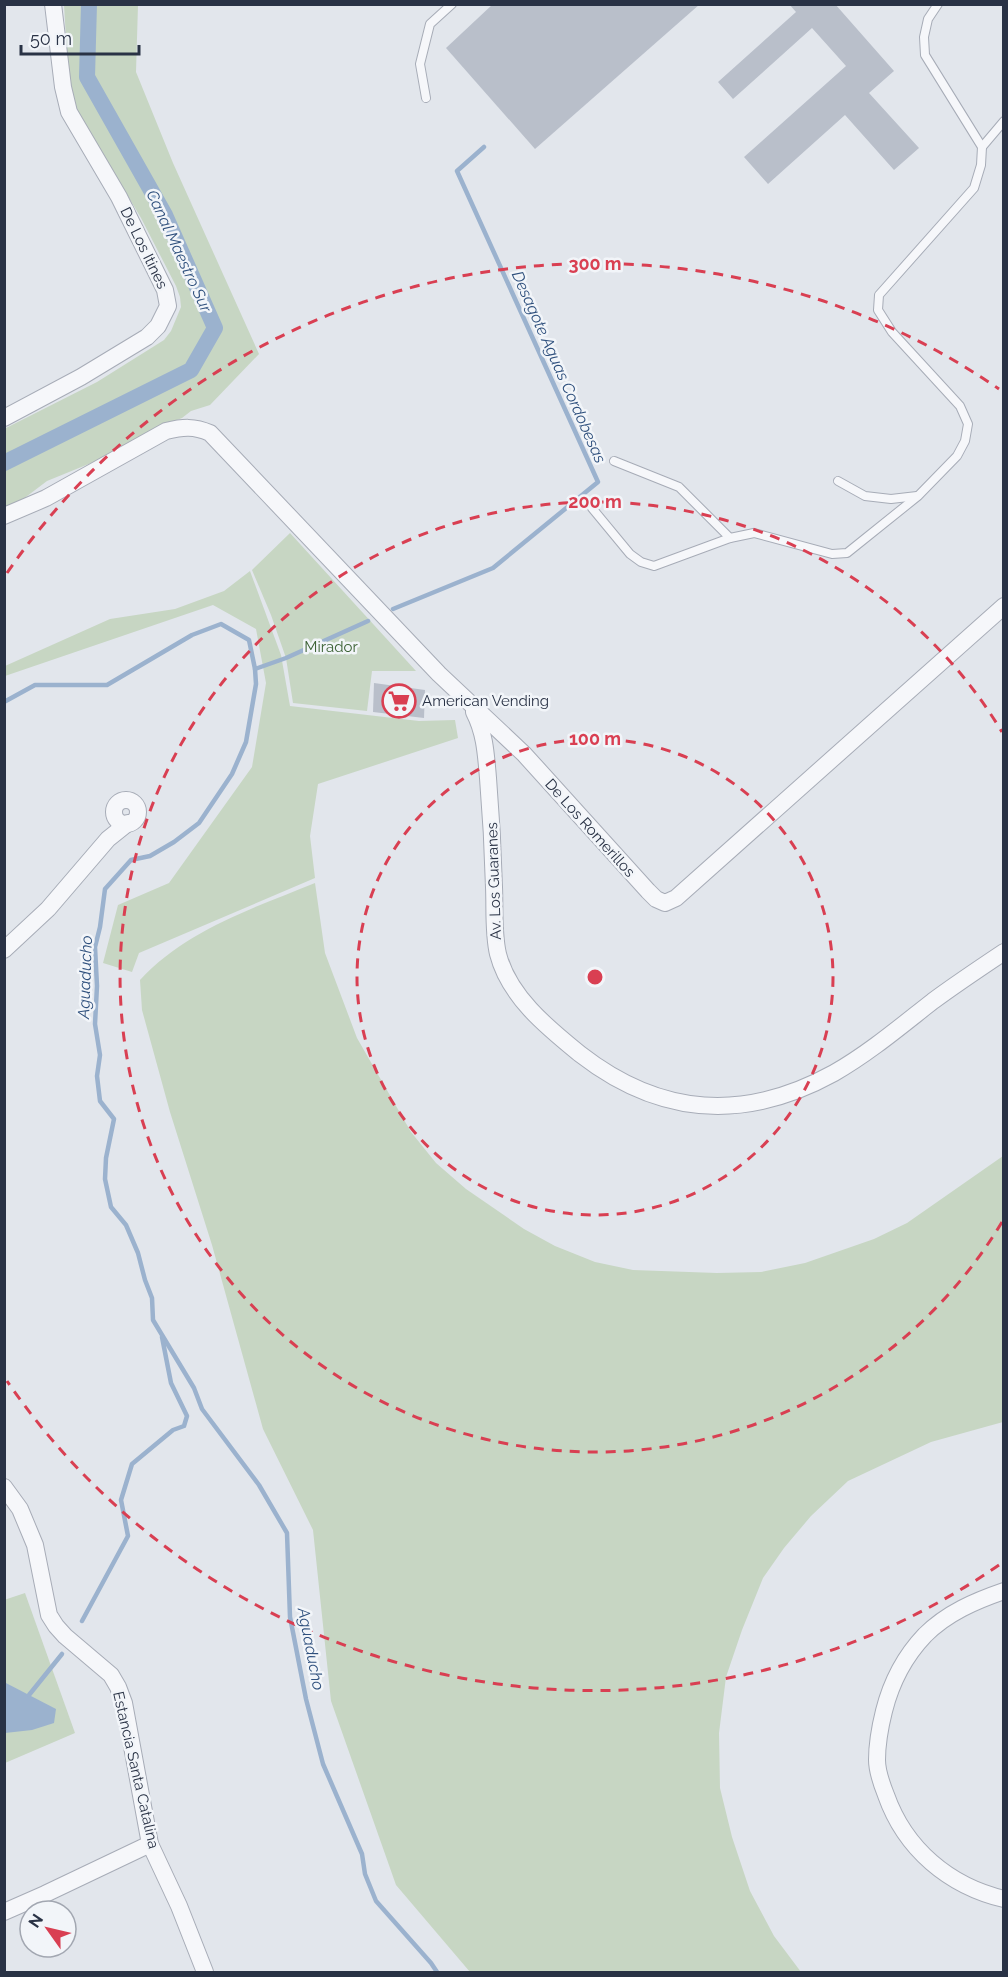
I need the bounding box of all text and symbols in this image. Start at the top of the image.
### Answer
scale bar [21,18,140,56]
text: 50 m [30,28,72,49]
water label: Canal Maestro Sur [142,187,216,316]
street label: De Los Itines [116,204,172,292]
text: 300 m [568,253,622,274]
water label: Desagote Aguas Cordobesas [508,268,610,466]
text: 200 m [568,491,622,512]
park label: Mirador [304,638,358,656]
supermarket icon: American Vending [381,683,417,719]
place label: American Vending [422,692,549,710]
text: 100 m [569,728,621,749]
street label: De Los Romerillos [541,775,639,881]
street label: Av. Los Guaranes [483,822,505,940]
water label: Aguaducho [74,935,96,1020]
centre of rings [585,967,605,987]
water label: Aguaducho [294,1605,328,1692]
street label: Estancia Santa Catalina [109,1690,163,1850]
north arrow [18,1899,78,1959]
text: N [25,1911,47,1931]

